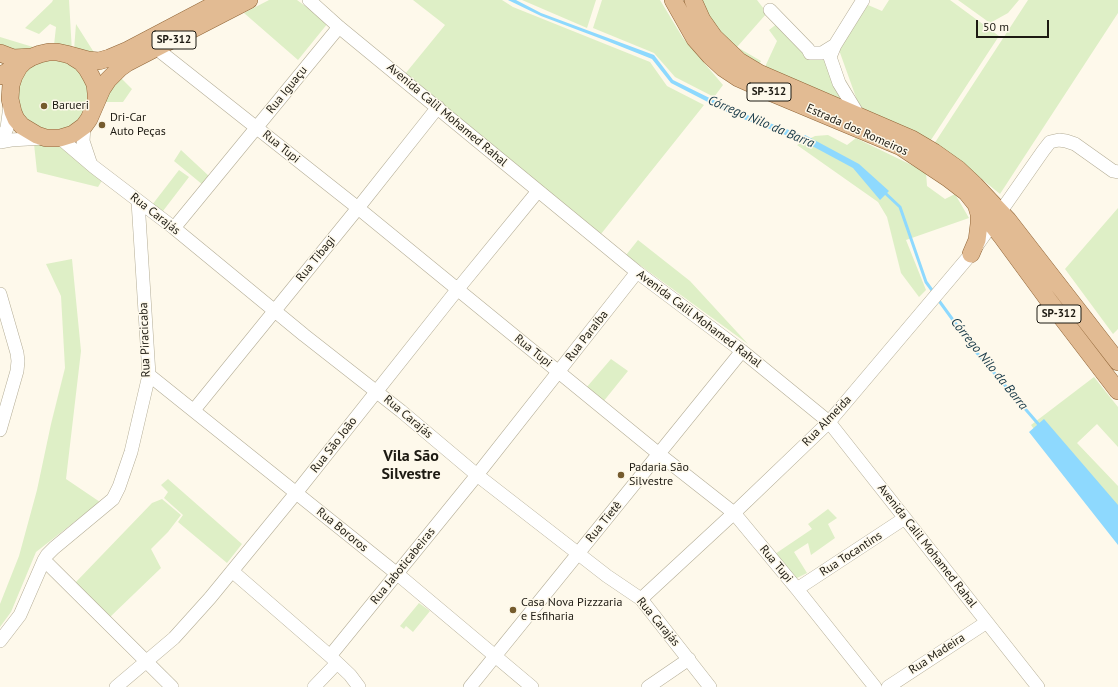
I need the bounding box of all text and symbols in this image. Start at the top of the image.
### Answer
scale bar [978,12,1051,38]
text: 50 m [983,19,1009,34]
road number: SP-312 [152,31,196,49]
street label: Avenida Calil Mohamed Rahal [384,60,510,170]
street label: Rua Iguaçu [264,63,310,117]
road number: SP-312 [747,83,791,101]
water label: Córrego Nilo da Barra [705,93,817,151]
place label: Barueri [52,99,89,113]
marker: Barueri [39,101,49,111]
street label: Estrada dos Romeiros [804,101,910,159]
place label: Dri-Car Auto Peças [110,111,166,139]
marker: Dri-Car Auto Peças [97,120,107,130]
street label: Rua Tupi [259,127,303,167]
street label: Rua Carajás [127,190,183,238]
street label: Rua Tibagi [293,233,339,285]
street label: Avenida Calil Mohamed Rahal [634,267,764,371]
street label: Rua Piracicaba [136,302,154,378]
road number: SP-312 [1037,305,1081,323]
street label: Rua Paraíba [563,308,611,364]
water label: Córrego Nilo da Barra [947,315,1031,413]
street label: Rua Tupi [511,331,555,371]
street label: Rua Carajás [381,392,435,442]
street label: Rua Almeida [799,393,855,449]
street label: Rua São João [308,414,360,476]
district label: Vila São Silvestre [381,446,441,484]
place label: Padaria São Silvestre [629,461,689,489]
marker: Padaria São Silvestre [616,470,626,480]
street label: Avenida Calil Mohamed Rahal [874,481,980,611]
street label: Rua Tietê [583,499,625,545]
street label: Rua Bororos [313,505,371,555]
street label: Rua Jaboticabeiras [368,525,438,607]
street label: Rua Tocantins [817,529,885,579]
street label: Rua Tupi [756,542,796,586]
street label: Rua Carajás [633,595,683,649]
place label: Casa Nova Pizzzaria e Esfiharia [521,596,622,624]
marker: Casa Nova Pizzzaria e Esfiharia [508,605,518,615]
street label: Rua Madeira [906,631,968,677]

